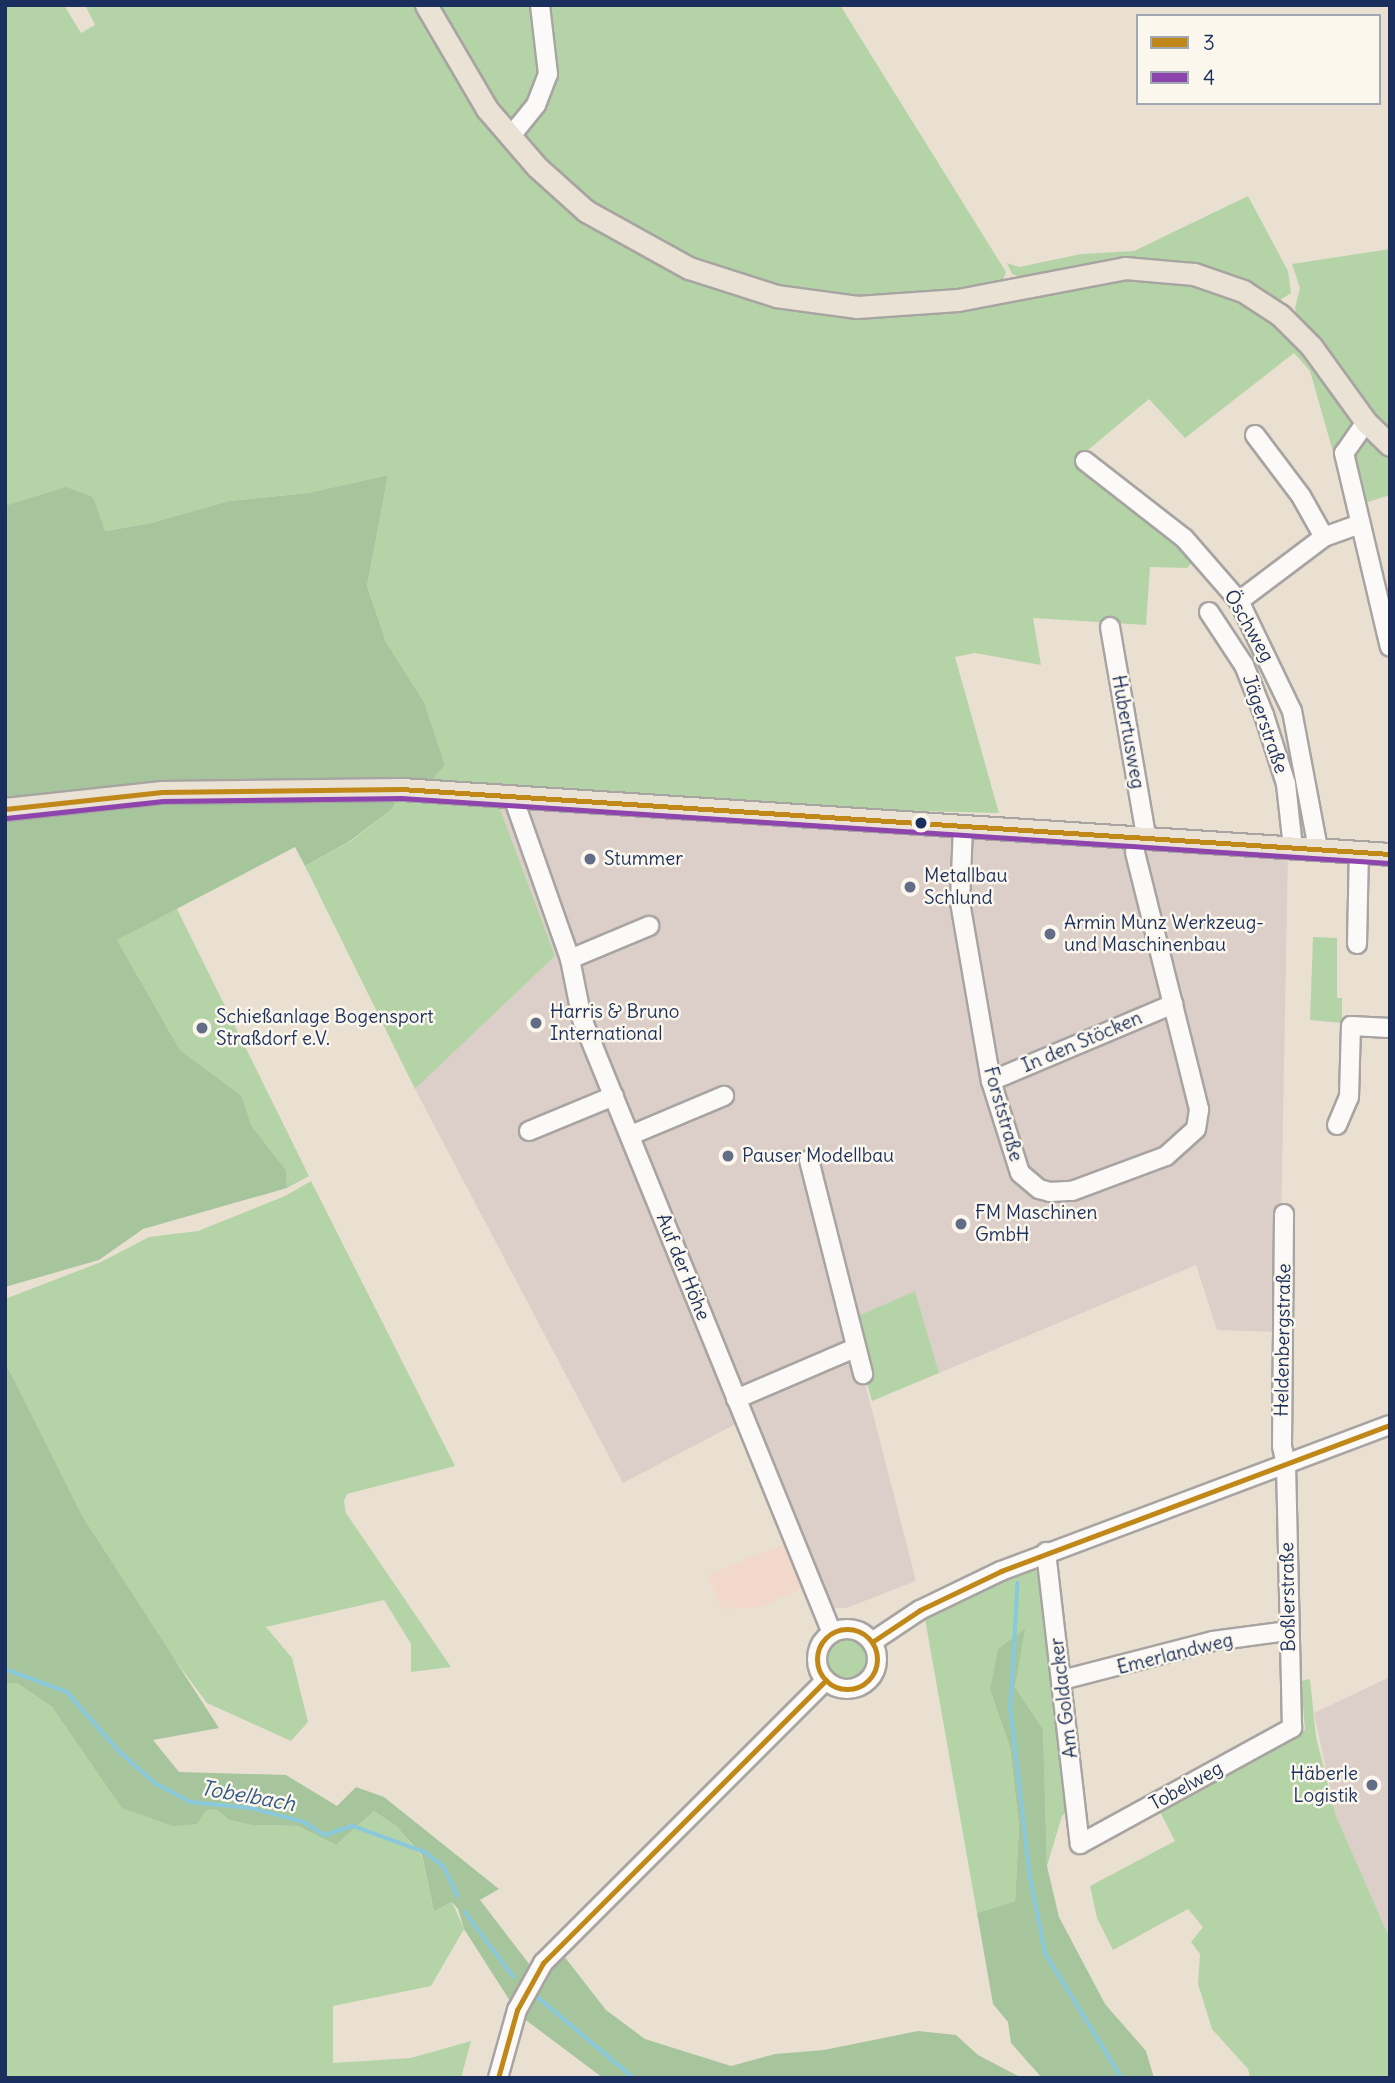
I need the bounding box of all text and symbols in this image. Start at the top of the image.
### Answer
legend [1136,14,1381,105]
text: 3 [1203,29,1215,56]
text: 4 [1203,64,1215,91]
street label: Öschweg [1219,586,1279,666]
street label: Jägerstraße [1237,672,1293,776]
street label: Hubertusweg [1107,673,1149,791]
unlabelled marker [914,816,928,830]
place label: Stummer [604,848,683,870]
marker: Stummer [582,851,598,867]
place label: Metallbau Schlund [924,865,1008,909]
marker: Metallbau Schlund [902,879,918,895]
place label: Armin Munz Werkzeug- und Maschinenbau [1064,912,1264,956]
marker: Armin Munz Werkzeug- und Maschinenbau [1042,926,1058,942]
place label: Harris & Bruno International [550,1001,679,1045]
place label: Schießanlage Bogensport Straßdorf e.V. [216,1006,434,1050]
street label: In den Stöcken [1019,1006,1145,1078]
marker: Harris & Bruno International [528,1015,544,1031]
marker: Schießanlage Bogensport Straßdorf e.V. [194,1020,210,1036]
street label: Forststraße [979,1064,1027,1164]
place label: Pauser Modellbau [742,1145,894,1167]
marker: Pauser Modellbau [720,1148,736,1164]
place label: FM Maschinen GmbH [975,1202,1098,1246]
street label: Auf der Höhe [651,1210,715,1324]
marker: FM Maschinen GmbH [953,1216,969,1232]
street label: Heldenbergstraße [1270,1263,1296,1417]
street label: Boßlerstraße [1276,1542,1300,1652]
street label: Emerlandweg [1115,1629,1235,1679]
street label: Am Goldacker [1045,1636,1083,1760]
street label: Tobelweg [1145,1757,1227,1815]
place label: Häberle Logistik [1291,1763,1358,1807]
water label: Tobelbach [199,1775,297,1817]
marker: Häberle Logistik [1364,1777,1380,1793]

